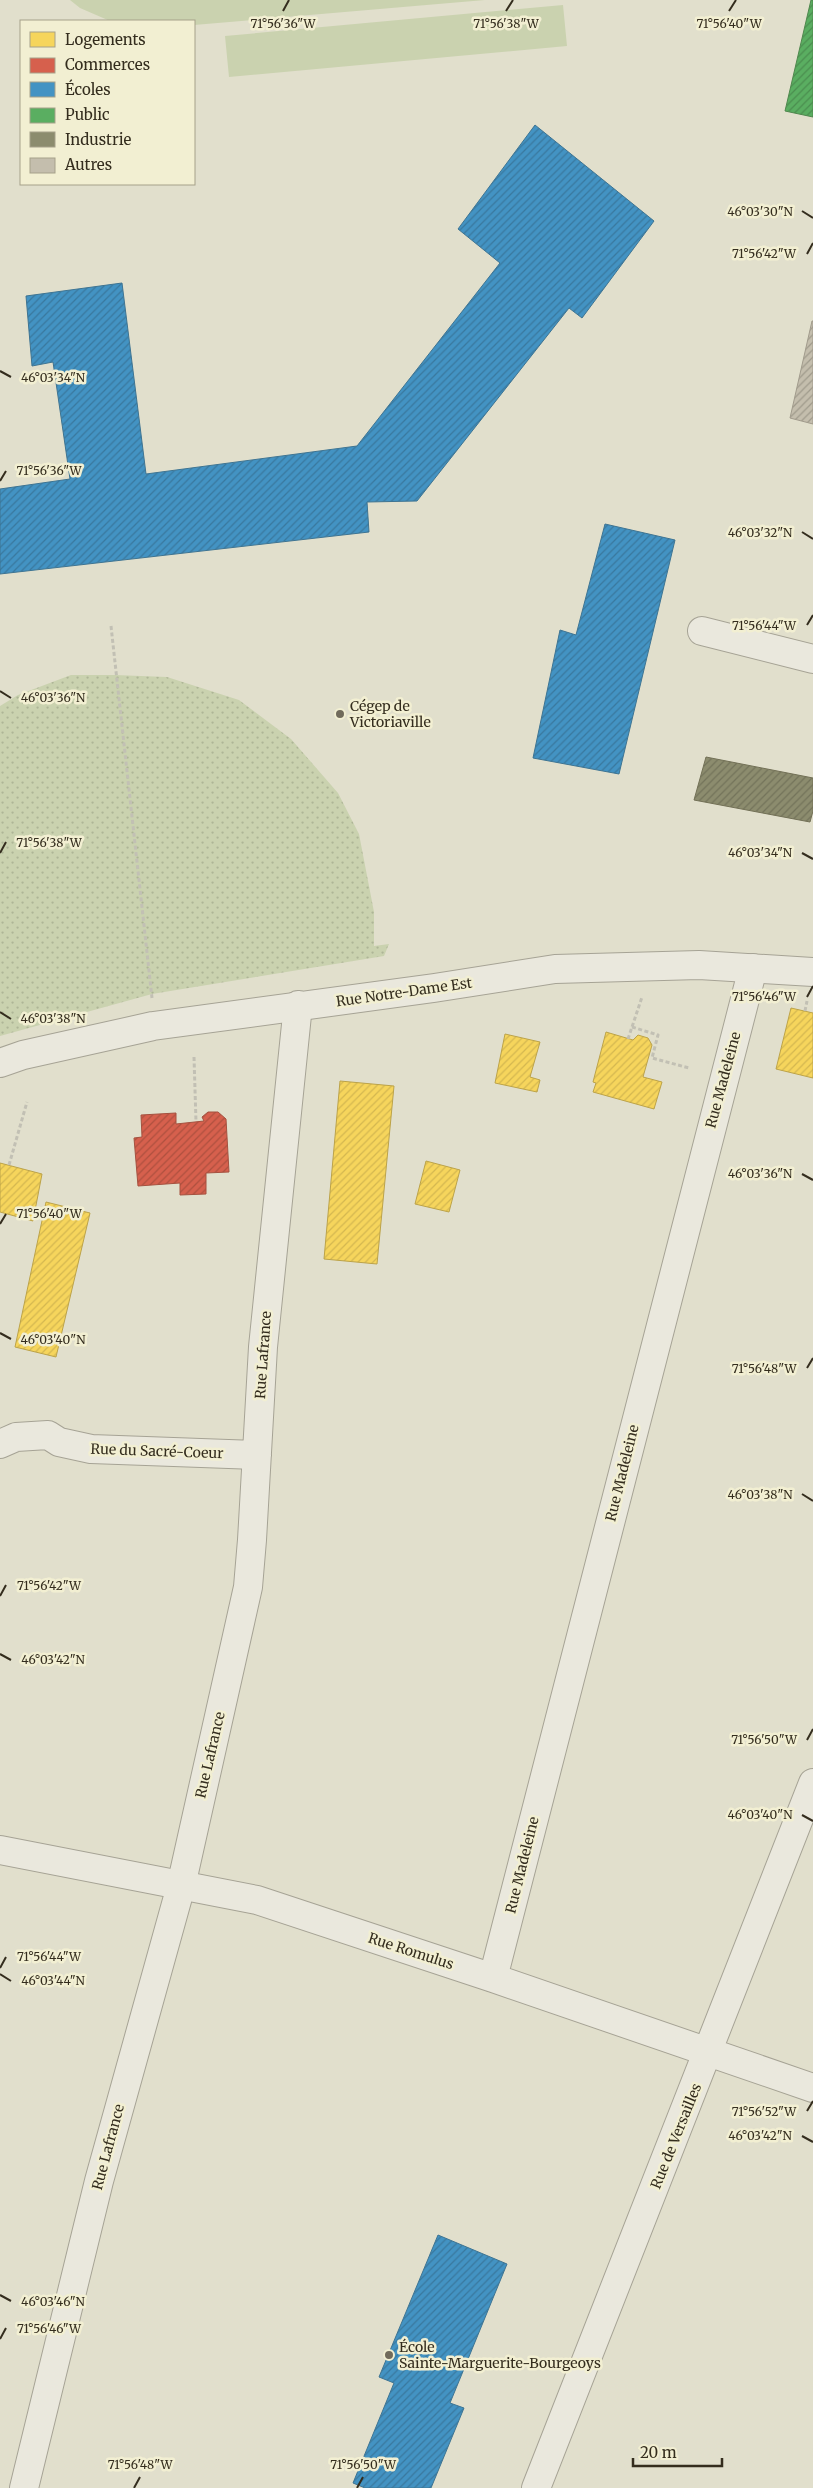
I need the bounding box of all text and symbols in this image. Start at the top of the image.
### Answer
text: 71°56'36"W [251,16,316,31]
text: 71°56'38"W [473,16,540,31]
text: 71°56'40"W [696,16,763,31]
legend [20,20,195,185]
text: Logements [65,30,146,49]
text: Commerces [65,55,150,74]
text: Écoles [65,79,111,99]
text: Public [65,105,110,124]
text: Industrie [65,130,132,149]
text: Autres [64,155,112,174]
text: 46°03'30"N [727,204,793,219]
text: 71°56'42"W [732,246,797,261]
text: 46°03'34"N [21,370,86,385]
text: 71°56'36"W [17,463,82,478]
text: 46°03'32"N [728,525,793,540]
text: 71°56'44"W [732,618,797,633]
text: 46°03'36"N [21,690,86,705]
place label: Cégep de Victoriaville [349,697,431,731]
marker: Cégep de Victoriaville [334,708,346,720]
text: 71°56'38"W [16,835,83,850]
text: 46°03'34"N [728,845,793,860]
street label: Rue Notre-Dame Est [335,973,474,1010]
text: 71°56'46"W [732,989,797,1004]
text: 46°03'38"N [21,1011,86,1026]
street label: Rue Madeleine [702,1030,744,1130]
text: 46°03'36"N [728,1166,793,1181]
text: 71°56'40"W [16,1206,83,1221]
street label: Rue Lafrance [251,1310,275,1400]
text: 46°03'40"N [21,1332,86,1347]
text: 71°56'48"W [732,1361,797,1376]
street label: Rue Madeleine [601,1423,643,1523]
street label: Rue du Sacré-Coeur [90,1440,224,1462]
text: 46°03'38"N [728,1487,793,1502]
text: 71°56'42"W [17,1578,82,1593]
text: 46°03'42"N [21,1652,86,1667]
street label: Rue Lafrance [191,1710,229,1800]
text: 71°56'50"W [731,1732,798,1747]
text: 46°03'40"N [728,1807,793,1822]
street label: Rue Madeleine [501,1815,543,1915]
street label: Rue Romulus [366,1929,456,1973]
text: 71°56'44"W [17,1949,82,1964]
text: 46°03'44"N [21,1973,85,1988]
street label: Rue de Versailles [647,2081,705,2191]
street label: Rue Lafrance [88,2102,128,2192]
text: 71°56'52"W [732,2104,797,2119]
text: 46°03'42"N [728,2128,793,2143]
text: 46°03'46"N [21,2294,86,2309]
text: 71°56'46"W [17,2321,82,2336]
place label: École Sainte-Marguerite-Bourgeoys [399,2338,601,2372]
marker: École Sainte-Marguerite-Bourgeoys [383,2349,395,2361]
scale bar [633,2436,722,2468]
text: 20 m [640,2443,677,2462]
text: 71°56'48"W [108,2457,173,2472]
text: 71°56'50"W [330,2457,397,2472]

